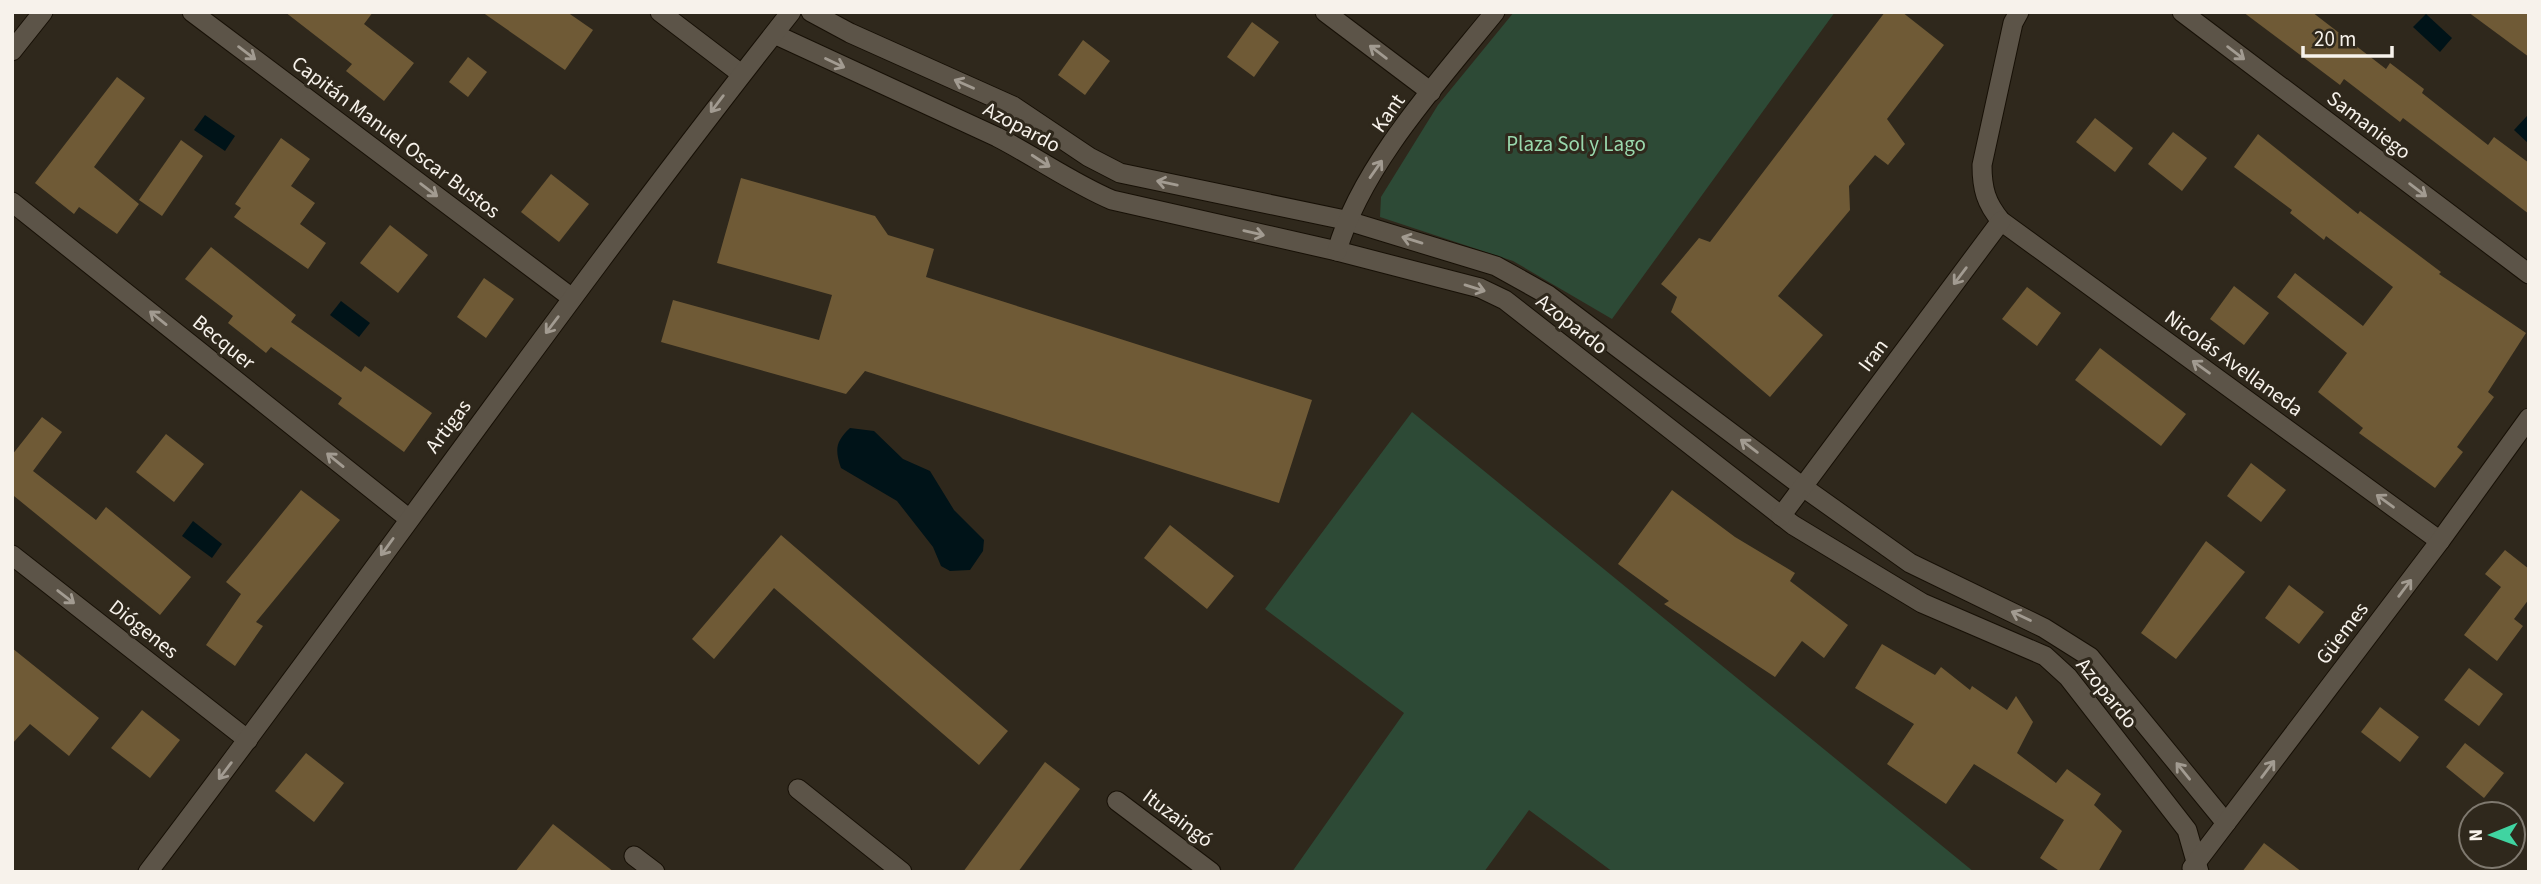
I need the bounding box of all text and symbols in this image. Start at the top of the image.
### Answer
scale bar [2303,14,2392,58]
text: 20 m [2314,24,2356,54]
one-way arrow [1369,45,1388,59]
one-way arrow [237,46,255,61]
one-way arrow [2226,46,2245,61]
street label: Capitán Manuel Oscar Bustos [285,48,507,226]
one-way arrow [824,57,845,71]
one-way arrow [954,77,975,90]
street label: Samaniego [2321,83,2417,167]
street label: Kant [1364,87,1412,139]
one-way arrow [710,94,725,112]
street label: Azopardo [978,94,1066,160]
park label: Plaza Sol y Lago [1506,129,1646,159]
one-way arrow [1030,154,1050,168]
one-way arrow [1369,160,1383,179]
one-way arrow [1156,175,1179,189]
one-way arrow [419,182,437,197]
one-way arrow [2408,183,2426,198]
one-way arrow [1242,226,1265,240]
one-way arrow [1401,233,1423,246]
one-way arrow [1953,266,1968,284]
one-way arrow [1463,282,1485,295]
street label: Azopardo [1530,286,1614,362]
street label: Nicolás Avellaneda [2158,302,2310,424]
street label: Becquer [186,307,262,377]
one-way arrow [149,311,167,326]
one-way arrow [544,315,559,334]
street label: Iran [1851,332,1895,378]
one-way arrow [2192,360,2211,374]
street label: Artigas [418,393,478,459]
one-way arrow [1740,438,1759,453]
one-way arrow [327,453,345,468]
one-way arrow [2376,494,2395,508]
one-way arrow [380,537,394,556]
one-way arrow [2397,579,2412,597]
one-way arrow [56,589,75,604]
street label: Diógenes [103,592,185,666]
street label: Güemes [2309,595,2376,671]
one-way arrow [2010,609,2031,622]
street label: Azopardo [2069,651,2145,735]
one-way arrow [2260,760,2275,779]
one-way arrow [217,761,232,780]
one-way arrow [2175,762,2191,780]
street label: Ituzaingó [1136,782,1220,854]
north arrow [2457,800,2527,870]
text: N [2463,829,2490,842]

